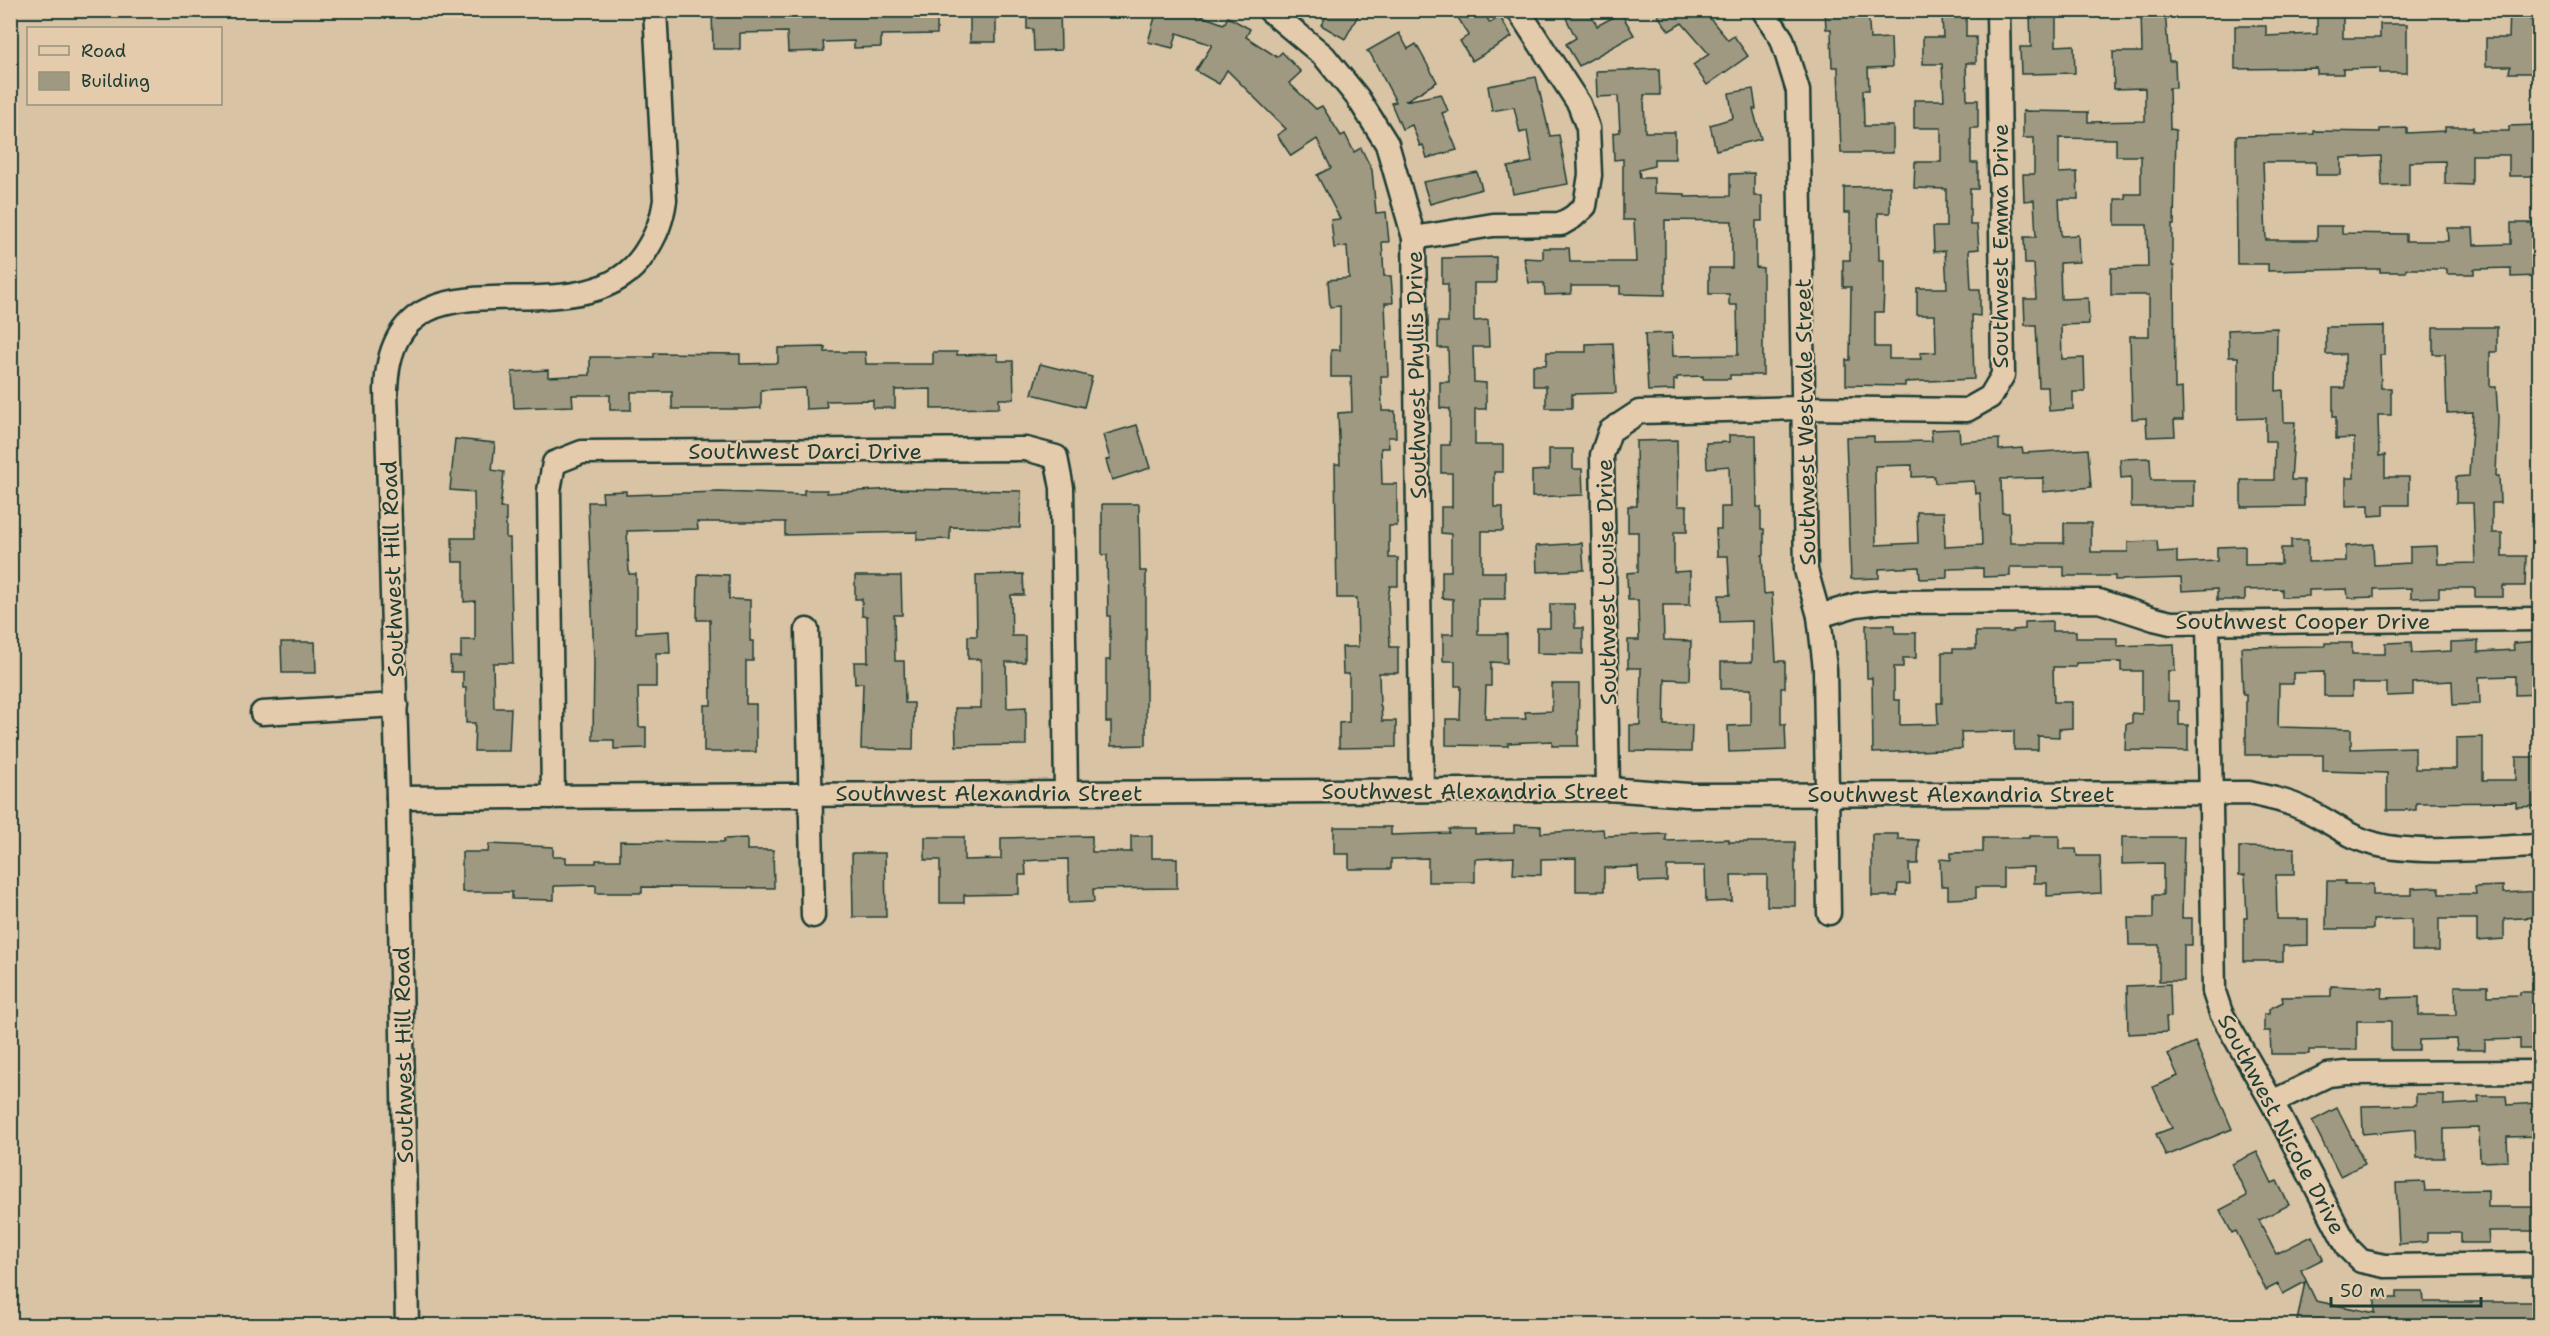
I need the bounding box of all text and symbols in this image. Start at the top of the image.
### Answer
legend [27,27,222,105]
text: Road [81,39,126,63]
text: Building [81,69,150,93]
street label: Southwest Emma Drive [1986,123,2015,369]
street label: Southwest Phyllis Drive [1400,251,1433,499]
street label: Southwest Westvale Street [1788,278,1823,566]
street label: Southwest Darci Drive [688,437,922,466]
street label: Southwest Louise Drive [1590,458,1623,706]
street label: Southwest Hill Road [374,460,411,678]
street label: Southwest Cooper Drive [2176,607,2430,636]
street label: Southwest Alexandria Street [1321,777,1629,806]
street label: Southwest Alexandria Street [835,779,1143,808]
street label: Southwest Alexandria Street [1807,780,2115,809]
street label: Southwest Hill Road [387,946,420,1164]
street label: Southwest Nicole Drive [2211,1009,2352,1240]
scale bar [2331,1270,2481,1308]
text: 50 m [2340,1279,2385,1303]

